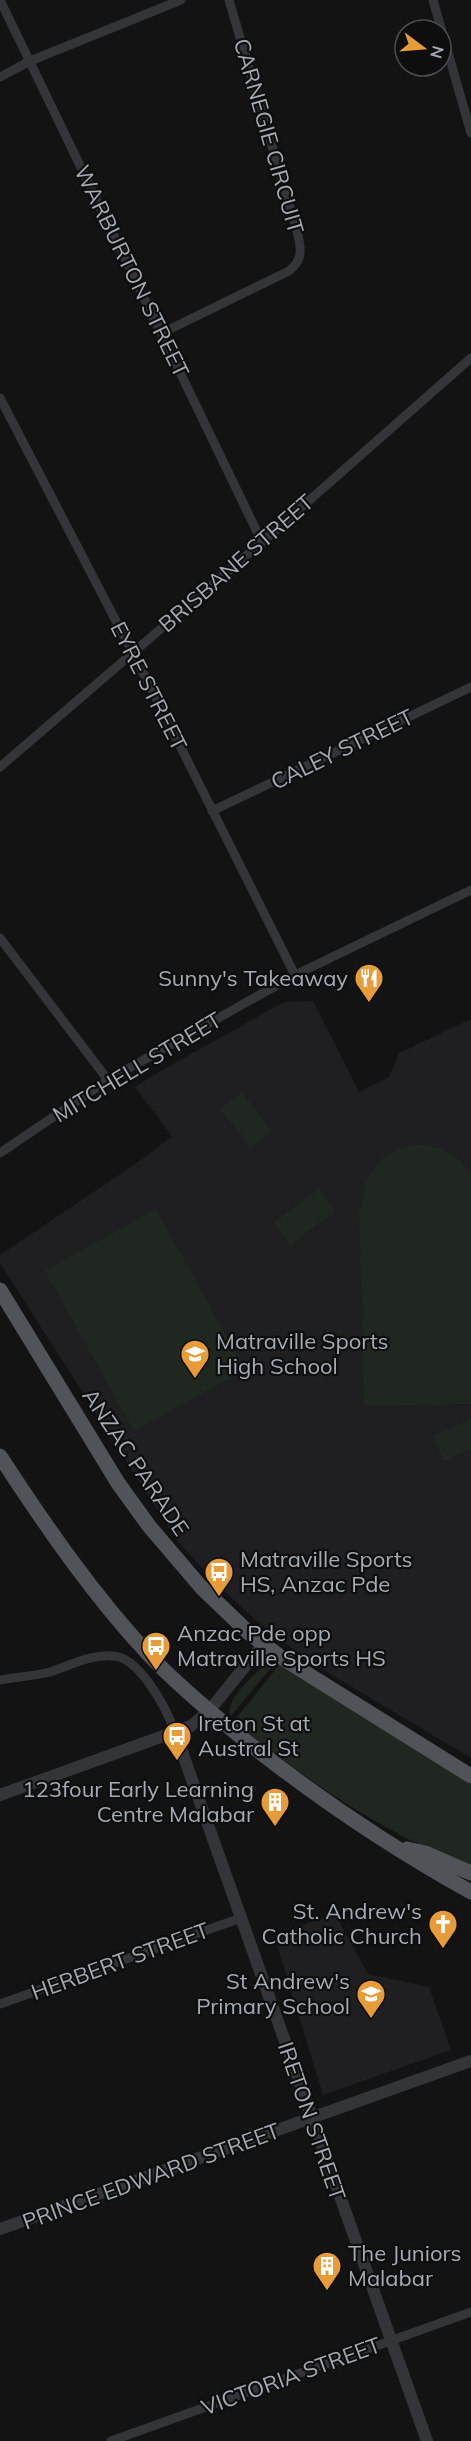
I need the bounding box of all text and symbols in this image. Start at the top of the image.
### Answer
north arrow [393,18,453,78]
street label: CARNEGIE CIRCUIT [228,35,310,237]
text: N [426,44,449,61]
street label: WARBURTON STREET [68,160,196,382]
street label: BRISBANE STREET [153,488,319,638]
street label: EYRE STREET [104,617,194,755]
street label: CALEY STREET [266,702,418,796]
restaurant icon: Sunny's Takeaway [353,962,385,1004]
place label: Sunny's Takeaway [158,964,348,992]
street label: MITCHELL STREET [47,1005,227,1129]
place label: Matraville Sports High School [216,1327,389,1380]
school or university icon: Matraville Sports High School [179,1338,211,1380]
street label: ANZAC PARADE [76,1383,196,1541]
place label: Matraville Sports HS, Anzac Pde [240,1545,413,1598]
bus stop icon: Matraville Sports HS, Anzac Pde [203,1556,235,1598]
place label: Anzac Pde opp Matraville Sports HS [177,1619,386,1672]
bus stop icon: Anzac Pde opp Matraville Sports HS [140,1630,172,1672]
place label: Ireton St at Austral St [198,1709,311,1762]
bus stop icon: Ireton St at Austral St [161,1720,193,1762]
place label: 123four Early Learning Centre Malabar [22,1775,254,1828]
building icon: 123four Early Learning Centre Malabar [259,1786,291,1828]
place label: St. Andrew's Catholic Church [262,1897,422,1950]
church icon: St. Andrew's Catholic Church [427,1908,459,1950]
street label: HERBERT STREET [27,1916,213,2006]
place label: St Andrew's Primary School [196,1967,350,2020]
school or university icon: St Andrew's Primary School [355,1978,387,2020]
street label: IRETON STREET [272,2038,352,2204]
street label: PRINCE EDWARD STREET [18,2116,284,2236]
place label: The Juniors Malabar [348,2239,461,2292]
building icon: The Juniors Malabar [311,2250,343,2292]
street label: VICTORIA STREET [198,2331,384,2421]

